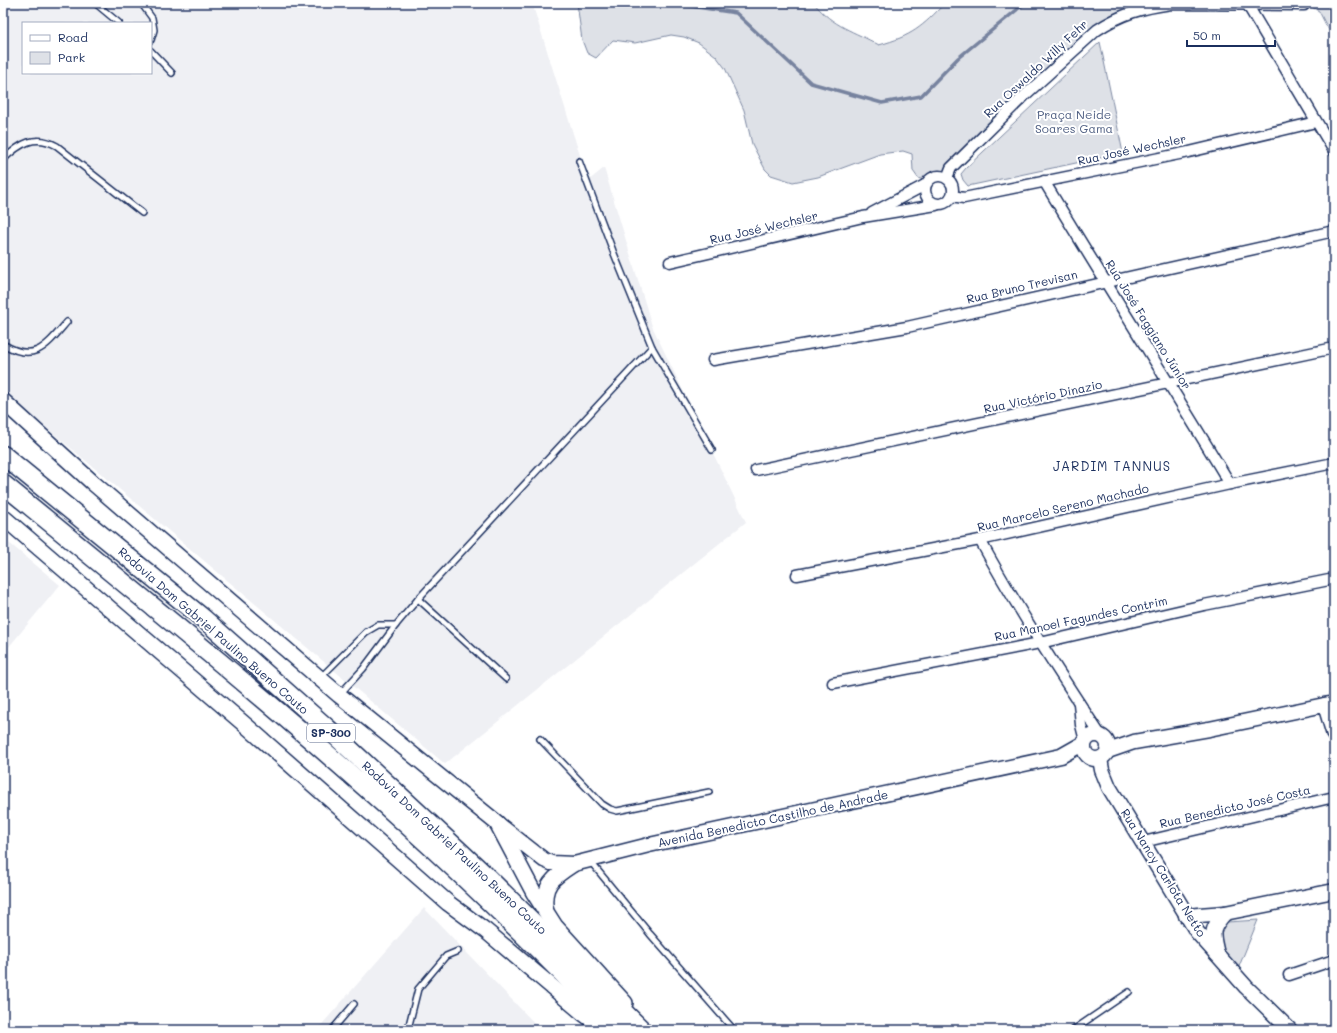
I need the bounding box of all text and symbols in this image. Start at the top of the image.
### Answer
street label: Rua Oswaldo Willy Fehr [980,16,1091,121]
legend [22,22,152,74]
scale bar [1187,22,1275,48]
text: 50 m [1193,27,1221,43]
text: Road [58,29,88,45]
text: Park [58,49,85,65]
park label: Praça Neide Soares Gama [1035,106,1113,136]
street label: Rua José Wechsler [1076,130,1187,168]
street label: Rua José Wechsler [708,207,819,247]
street label: Rua José Faggiano Júnior [1102,257,1195,392]
street label: Rua Bruno Trevisan [965,265,1079,307]
street label: Rua Victório Dinazio [982,376,1103,416]
district label: JARDIM TANNUS [1053,457,1171,474]
street label: Rua Marcelo Sereno Machado [976,480,1150,535]
street label: Rodovia Dom Gabriel Paulino Bueno Couto [115,543,312,717]
street label: Rua Manoel Fagundes Contrim [993,592,1169,644]
road number: SP-300 [307,724,355,742]
street label: Rodovia Dom Gabriel Paulino Bueno Couto [359,757,550,937]
street label: Rua Benedicto José Costa [1158,781,1312,831]
street label: Avenida Benedicto Castilho de Andrade [656,786,889,850]
street label: Rua Nancy Carlota Netto [1118,805,1210,940]

